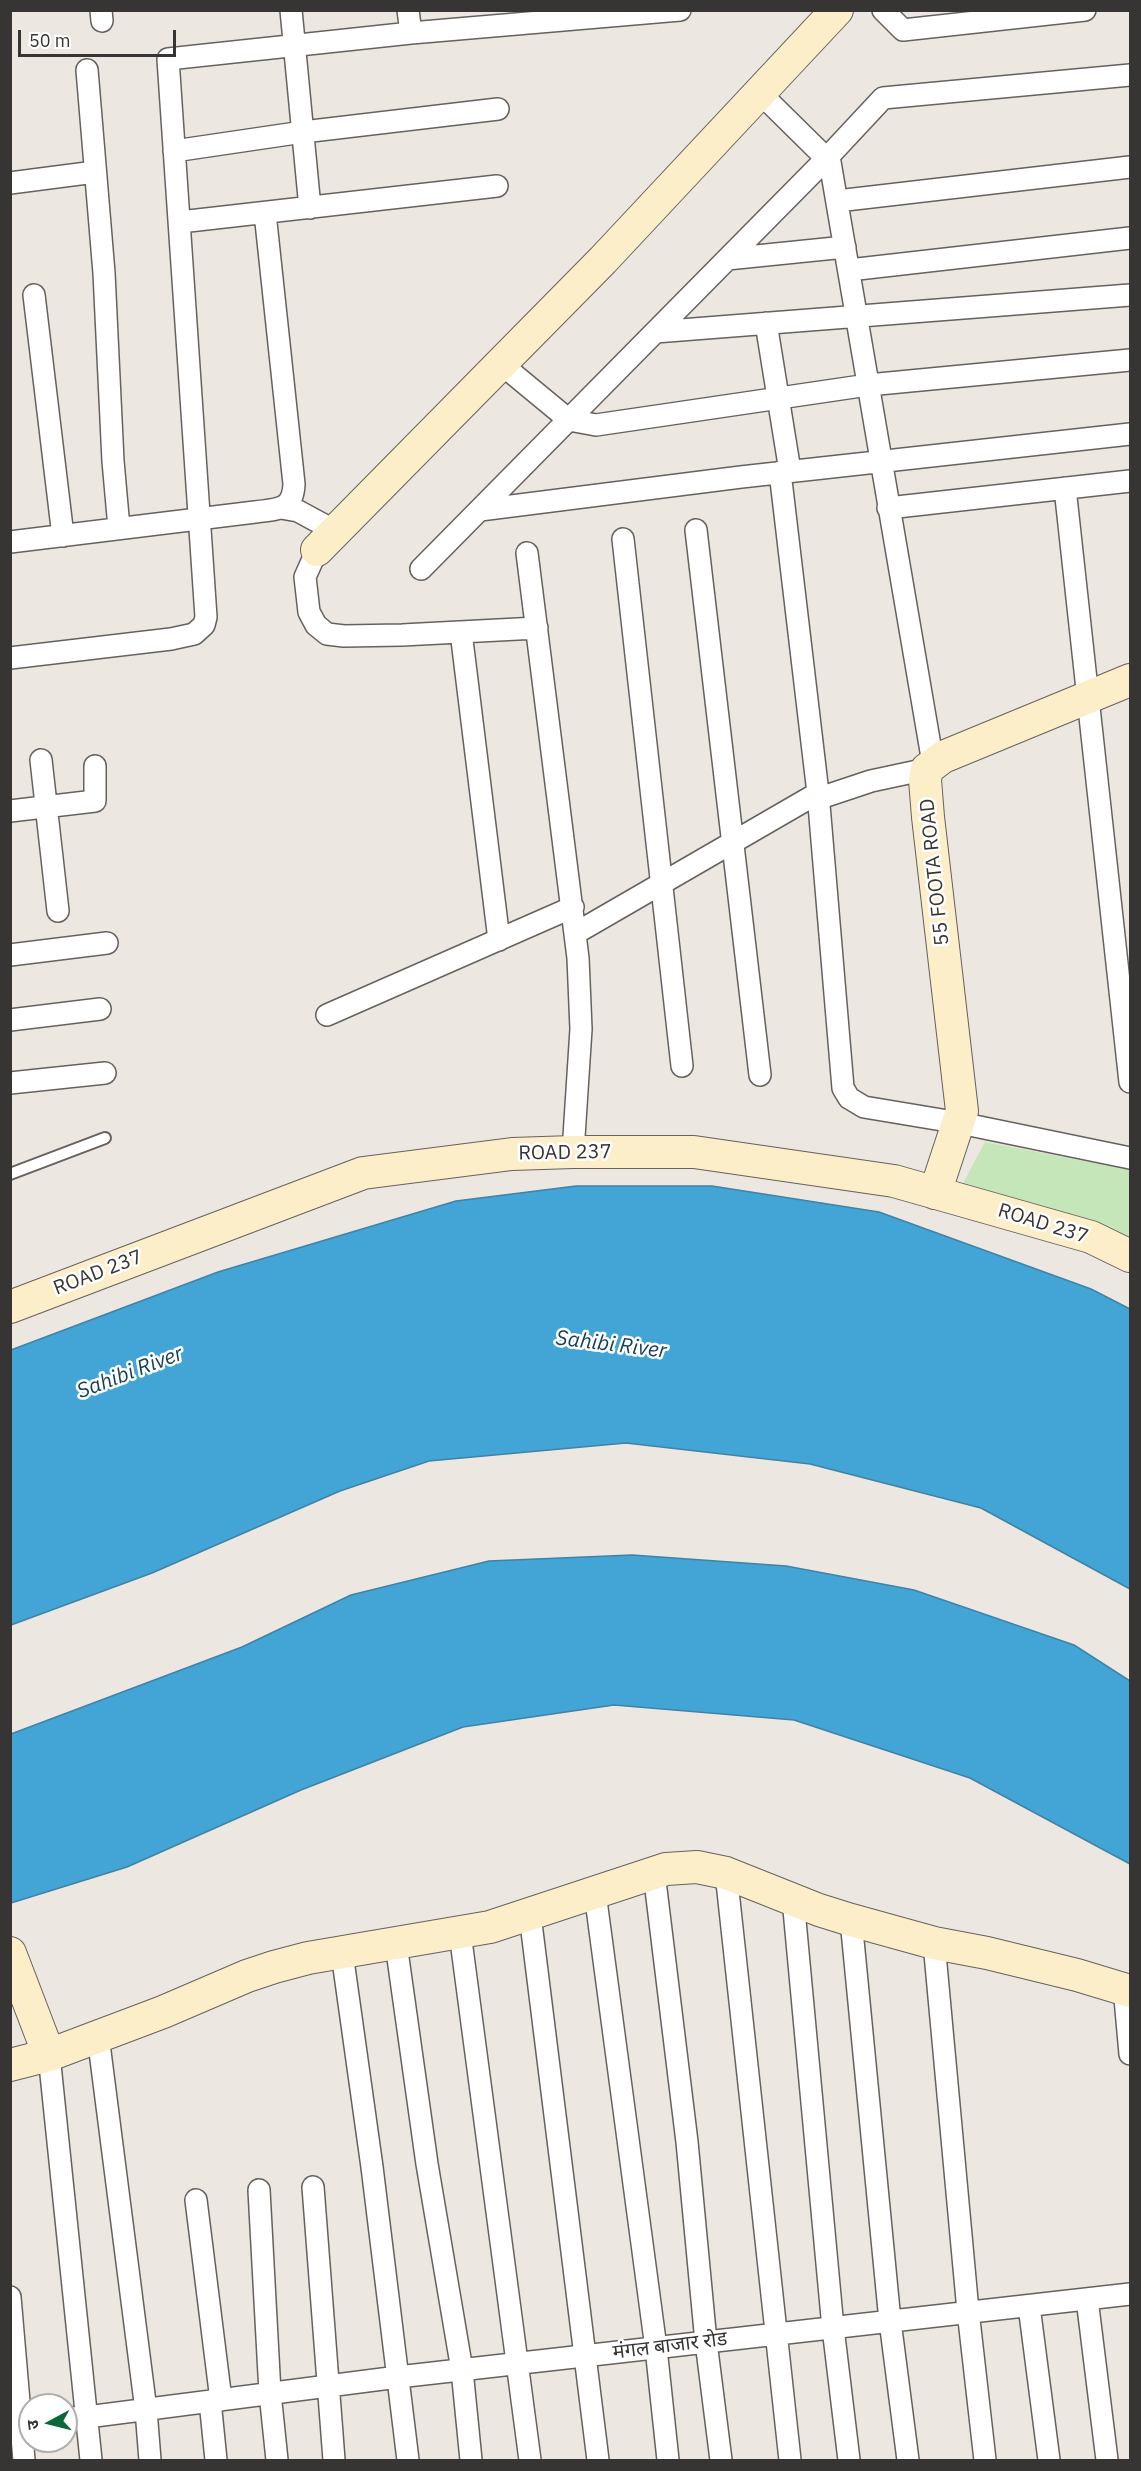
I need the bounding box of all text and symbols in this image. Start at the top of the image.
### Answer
scale bar [21,18,178,56]
text: 50 m [29,29,71,52]
street label: 55 FOOTA ROAD [915,797,955,947]
street label: ROAD 237 [518,1140,612,1166]
street label: ROAD 237 [995,1199,1091,1249]
street label: ROAD 237 [50,1245,146,1301]
water label: Sahibi River [554,1326,668,1364]
water label: Sahibi River [74,1341,186,1405]
street label: मंगल बाजार रोड [611,2327,729,2365]
north arrow [18,2393,78,2453]
text: उ [22,2419,43,2431]

